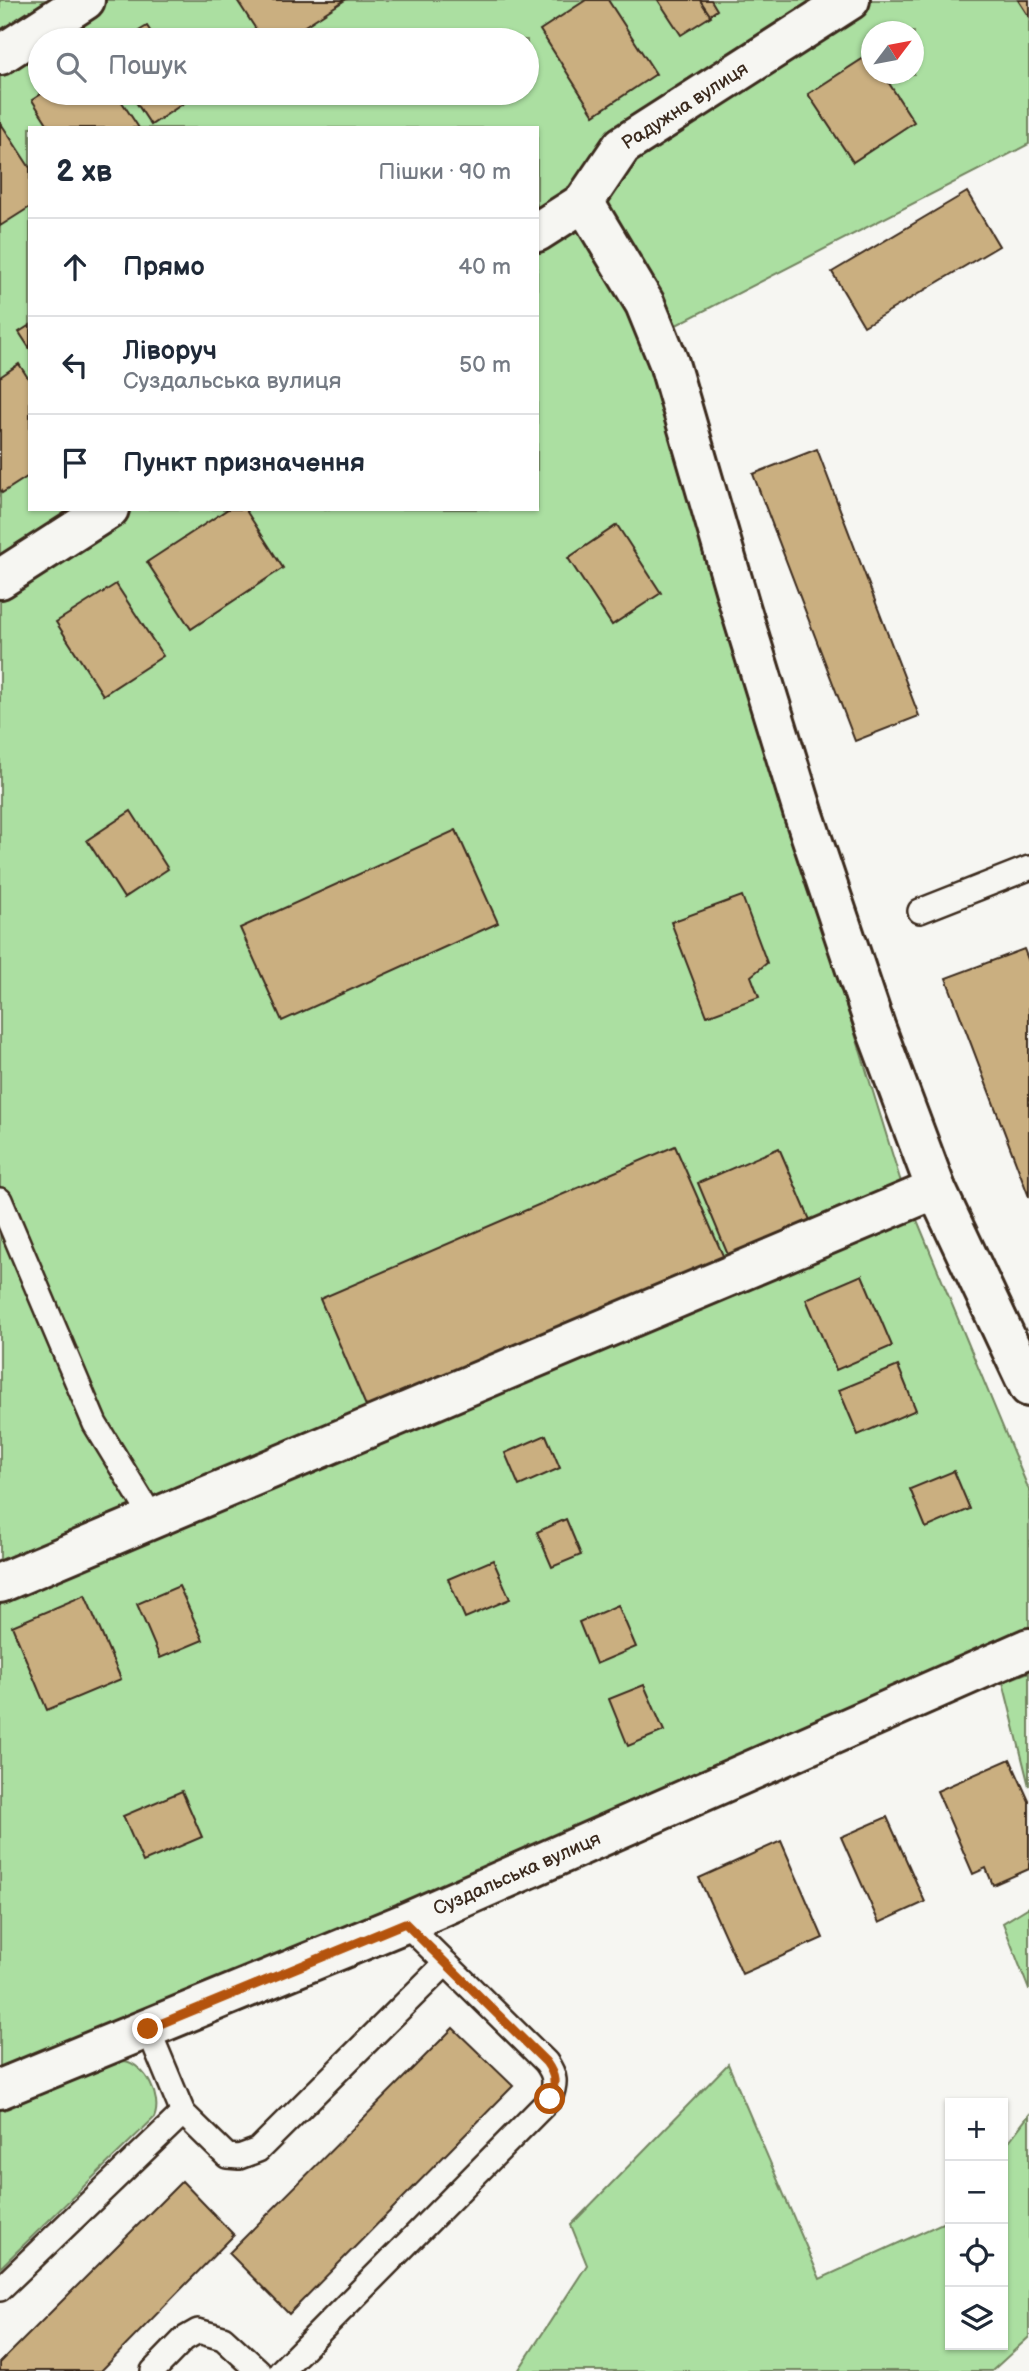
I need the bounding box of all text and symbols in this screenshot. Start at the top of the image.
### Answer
north arrow [861,21,924,84]
search box [28,28,539,105]
icon: search [52,48,90,86]
text: Пошук [108,51,187,82]
street label: Радужна вулиця [617,57,752,155]
text: 2 хв [56,154,112,190]
text: Пішки · 90 m [378,158,511,186]
icon: ahead [56,248,94,286]
text: Прямо [123,252,205,283]
text: 40 m [458,253,511,281]
text: Ліворуч [123,336,217,367]
icon: left [56,346,94,384]
text: 50 m [459,351,511,379]
text: Суздальська вулиця [123,367,341,395]
icon: arrive [56,444,94,482]
text: Пункт призначення [123,448,365,479]
street label: Суздальська вулиця [430,1827,604,1921]
route end [132,2013,163,2044]
route start [534,2083,565,2114]
map controls [945,2098,1008,2350]
button: + [945,2098,1008,2161]
button: − [945,2161,1008,2224]
button: locate [945,2224,1008,2287]
button: layers [945,2287,1008,2350]

